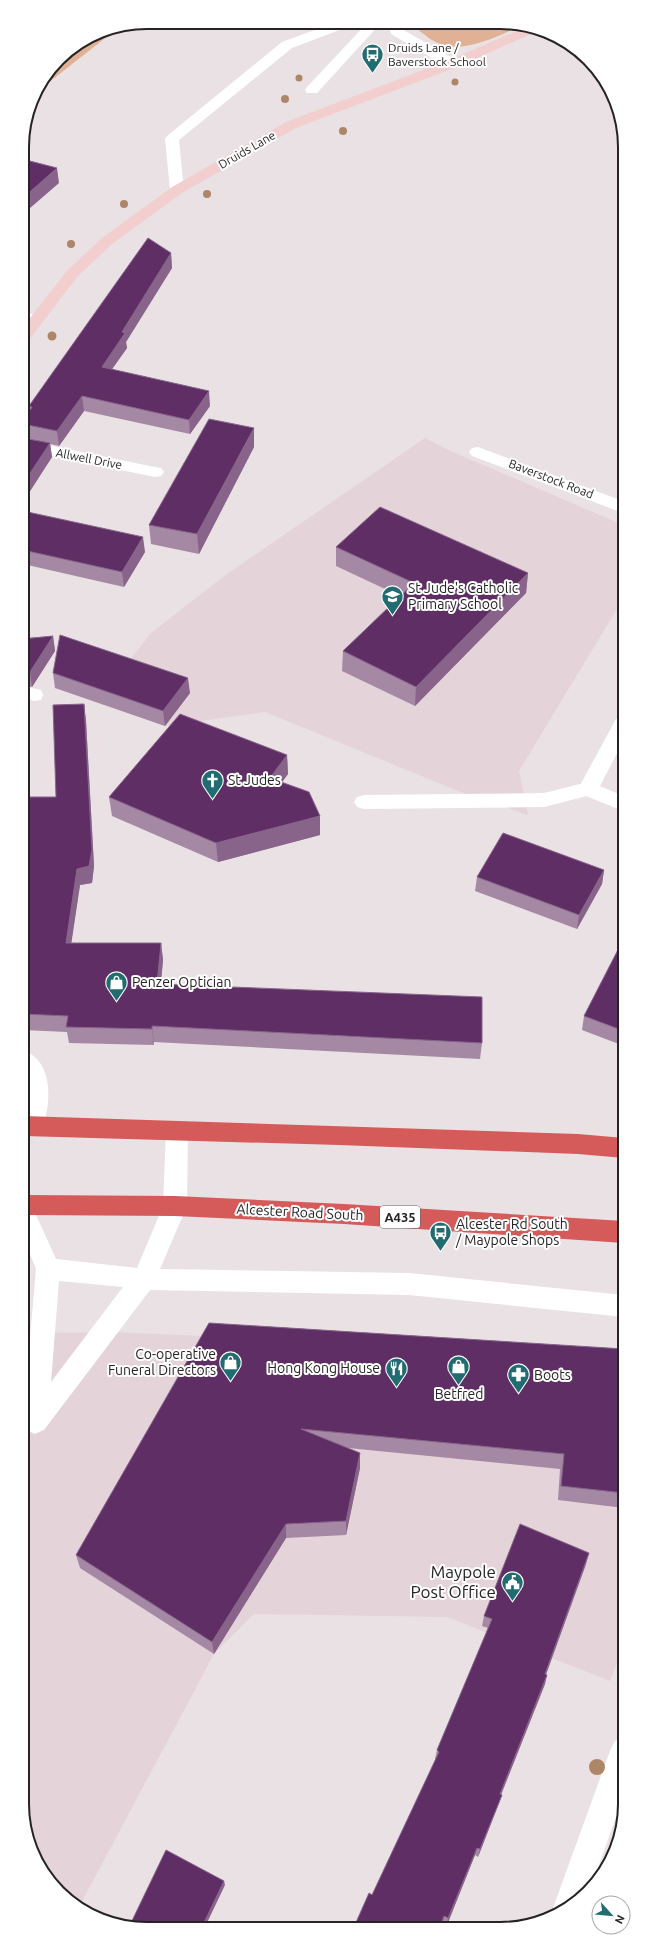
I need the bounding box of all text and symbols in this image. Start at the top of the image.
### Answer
place label: Druids Lane / Baverstock School [388,41,486,68]
bus stop icon: Druids Lane / Baverstock School [360,42,386,75]
street label: Druids Lane [216,128,278,171]
street label: Allwell Drive [55,446,123,471]
street label: Baverstock Road [507,456,595,501]
place label: St Jude's Catholic Primary School [408,580,519,612]
school or university icon: St Jude's Catholic Primary School [380,583,406,616]
church icon: St Judes [200,767,226,800]
place label: St Judes [228,772,281,788]
shop icon: Penzer Optician [103,969,129,1002]
place label: Penzer Optician [132,974,231,990]
street label: Alcester Road South [236,1201,364,1223]
road number: A435 [380,1206,420,1228]
place label: Alcester Rd South / Maypole Shops [455,1216,568,1248]
bus stop icon: Alcester Rd South / Maypole Shops [428,1219,454,1252]
place label: Co-operative Funeral Directors [108,1346,216,1378]
shop icon: Co-operative Funeral Directors [218,1349,244,1382]
shop icon: Betfred [446,1353,472,1386]
restaurant icon: Hong Kong House [383,1355,409,1388]
place label: Hong Kong House [267,1360,380,1376]
pharmacy icon: Boots [505,1362,531,1395]
place label: Boots [534,1367,571,1383]
place label: Betfred [435,1386,483,1402]
place label: Maypole Post Office [411,1562,496,1601]
public building icon: Maypole Post Office [499,1569,525,1602]
north arrow [591,1895,631,1935]
text: N [613,1913,627,1926]

